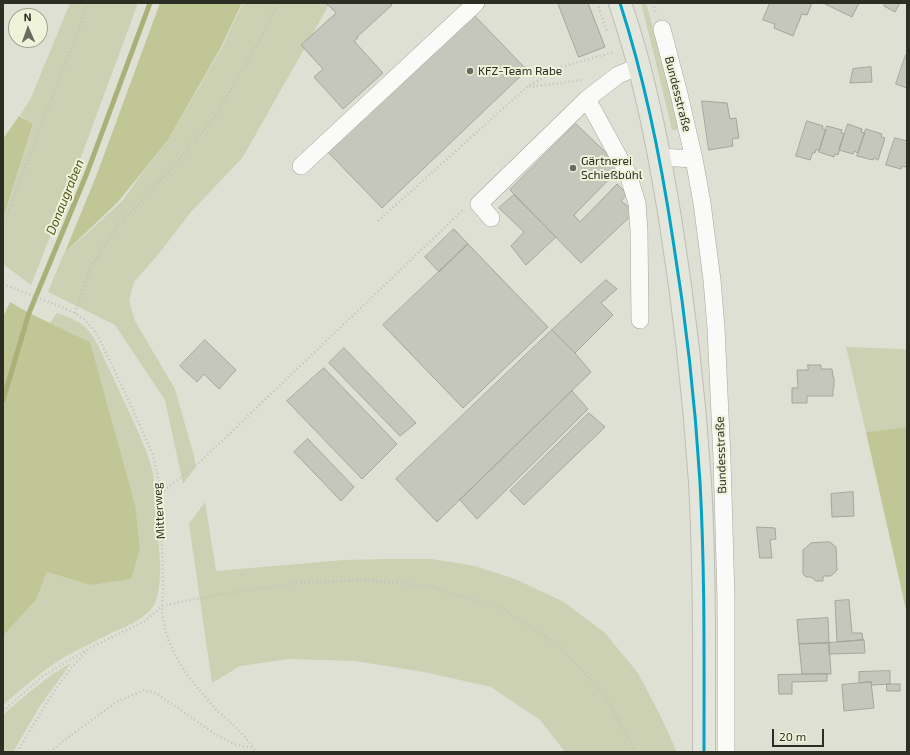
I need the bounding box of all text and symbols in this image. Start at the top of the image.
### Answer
north arrow [8,8,48,48]
text: N [23,10,32,23]
street label: Bundesstraße [662,55,694,133]
place label: KFZ-Team Rabe [478,64,562,78]
marker: KFZ-Team Rabe [465,66,475,76]
place label: Gärtnerei Schießbühl [581,154,642,182]
water label: Donaugraben [43,157,87,237]
marker: Gärtnerei Schießbühl [568,163,578,173]
street label: Bundesstraße [712,416,730,494]
street label: Mitterweg [150,482,168,540]
scale bar [774,721,826,747]
text: 20 m [779,729,806,743]

